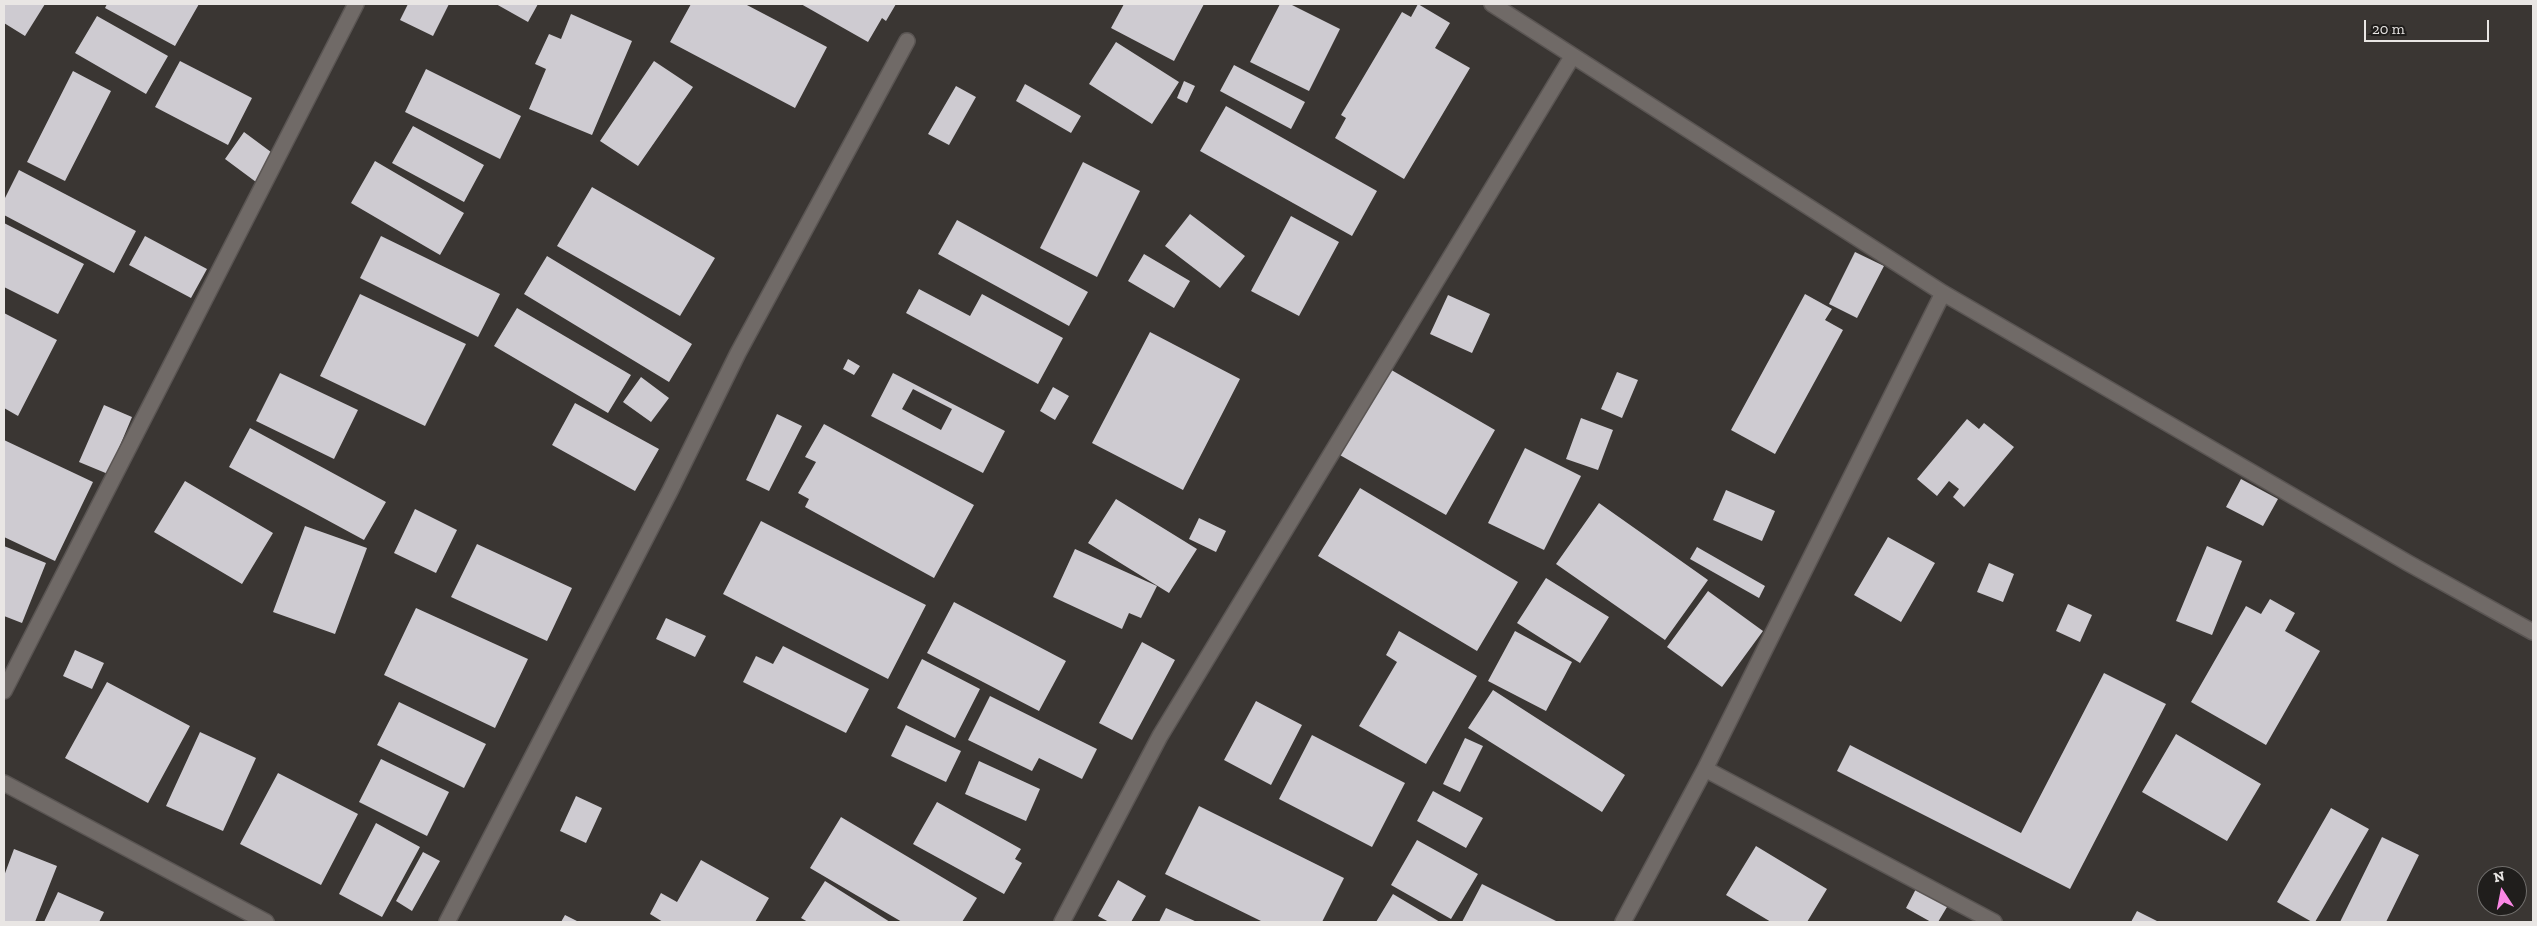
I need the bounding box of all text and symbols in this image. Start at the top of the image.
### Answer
scale bar [2367,10,2492,42]
text: 20 m [2372,20,2405,38]
north arrow [2477,866,2527,916]
text: N [2492,867,2506,886]

